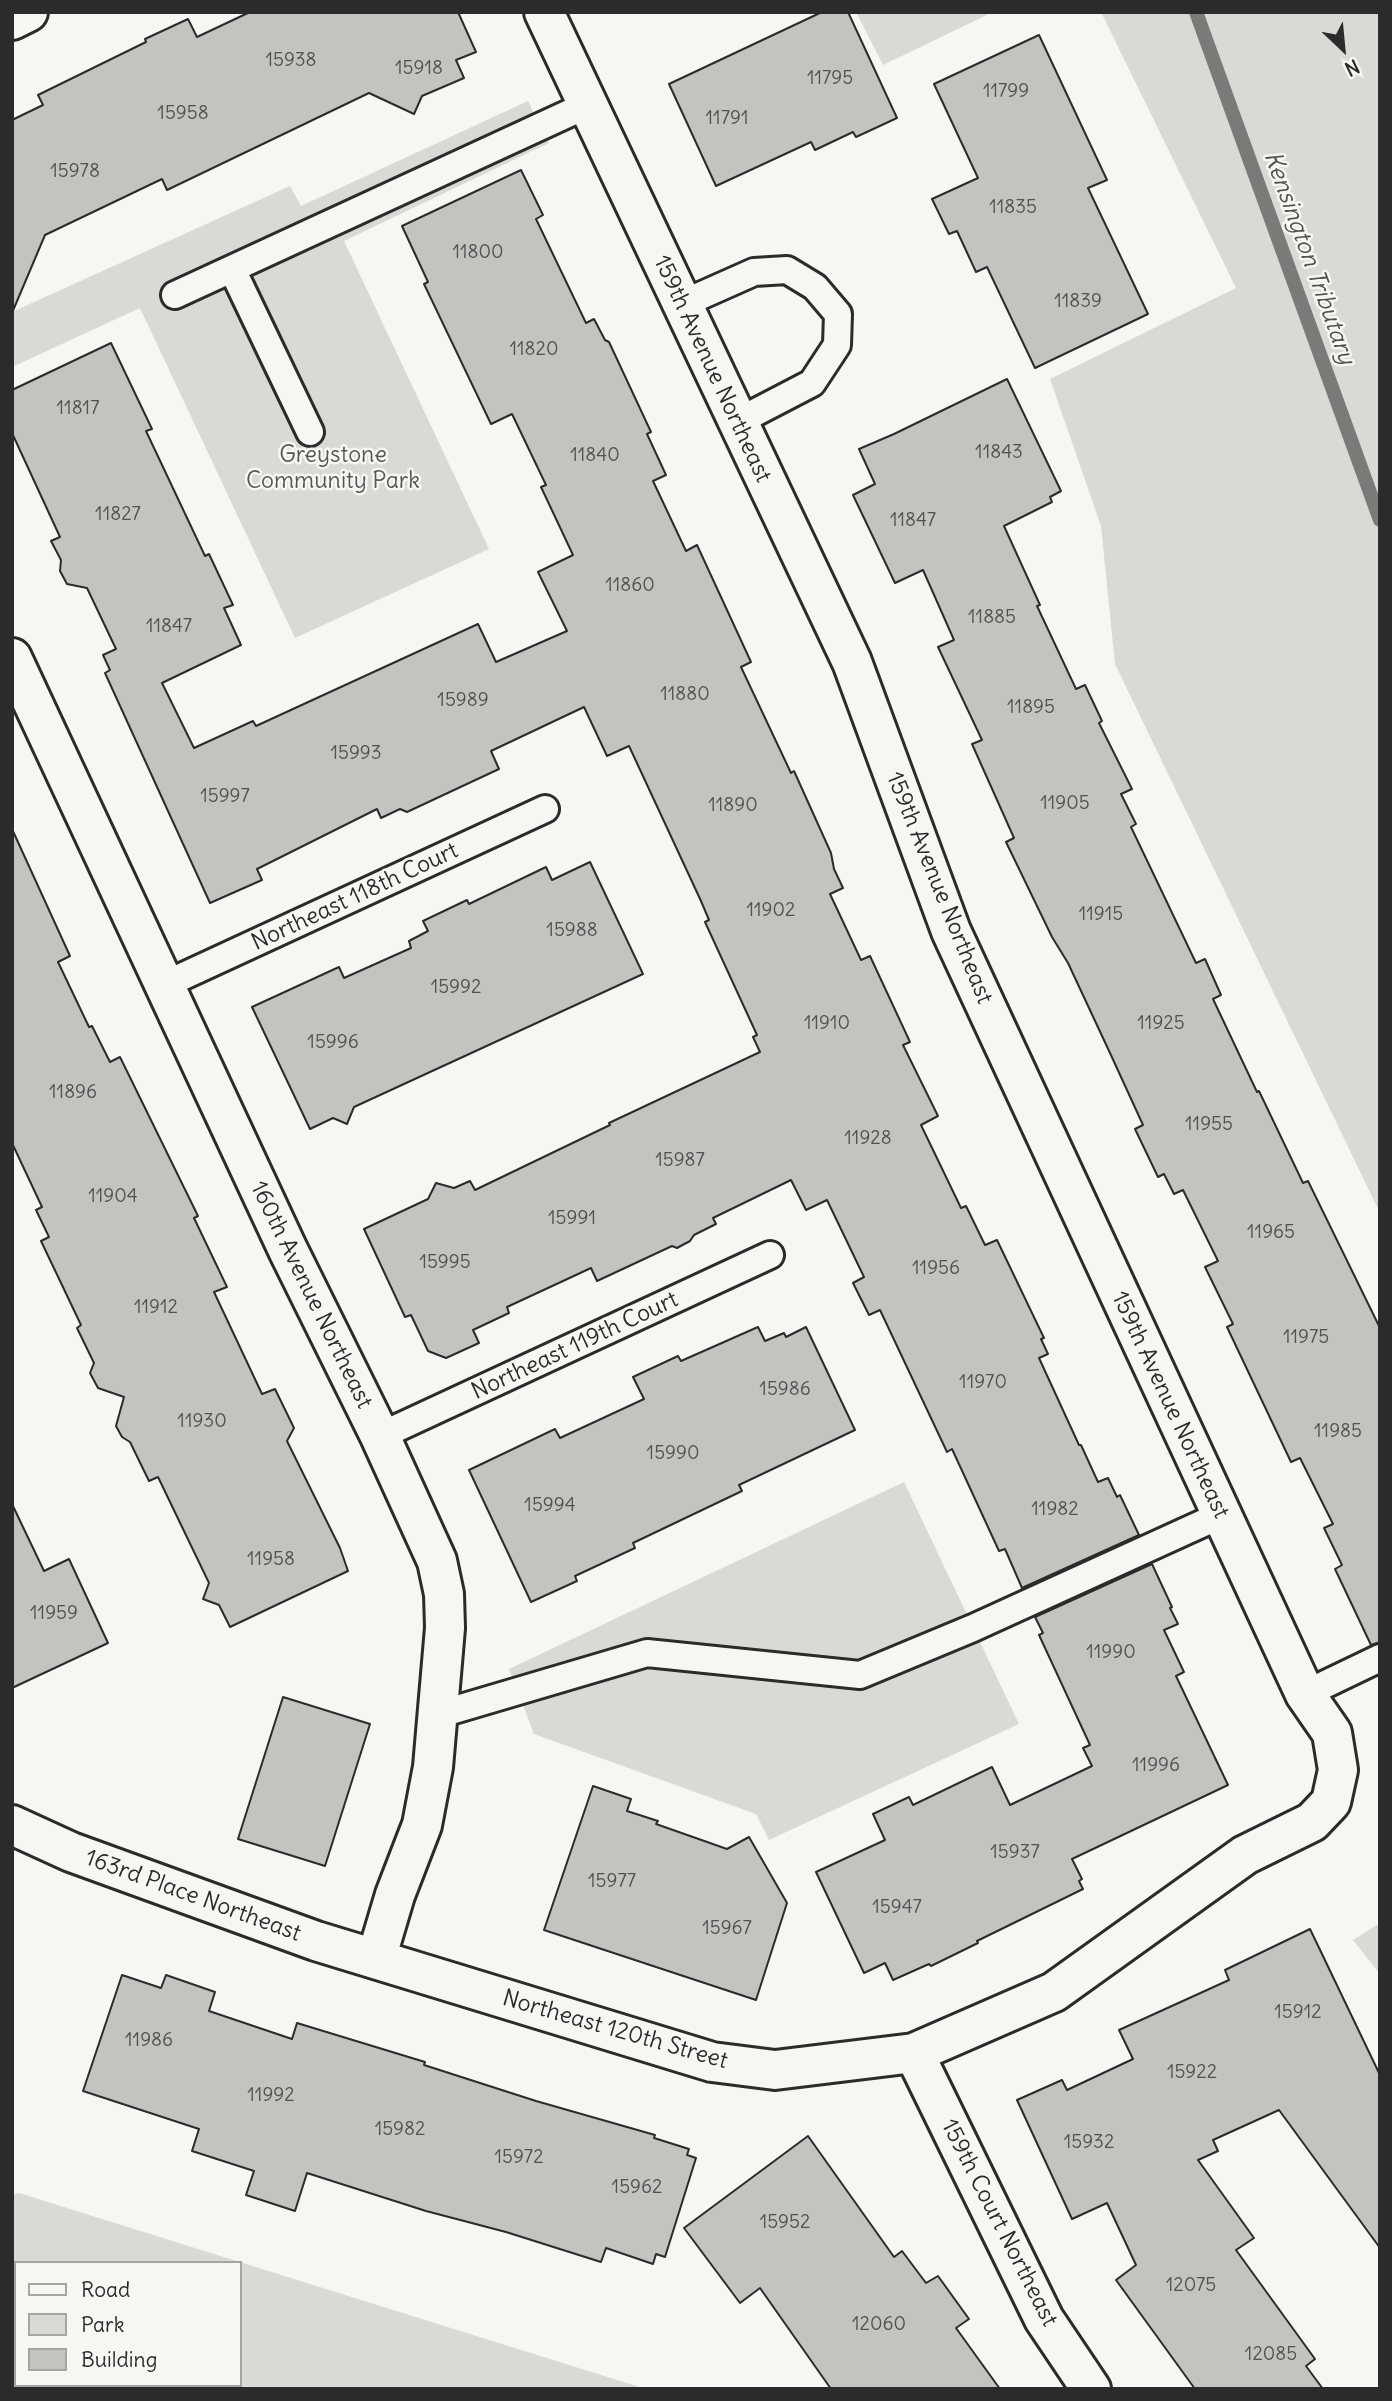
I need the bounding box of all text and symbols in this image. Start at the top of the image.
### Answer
north arrow [1308,14,1378,84]
house number: 15938 [265,50,317,72]
text: N [1341,54,1363,82]
house number: 15918 [395,58,443,80]
house number: 11795 [807,68,853,90]
house number: 11799 [983,81,1029,103]
house number: 15958 [157,103,209,125]
house number: 11791 [706,108,748,130]
water label: Kensington Tributary [1257,148,1361,368]
house number: 15978 [50,161,100,183]
house number: 11835 [989,197,1037,219]
house number: 11800 [452,242,504,264]
street label: 159th Avenue Northeast [647,251,777,487]
house number: 11839 [1054,291,1102,313]
house number: 11820 [510,339,558,361]
house number: 11817 [57,398,99,420]
park label: Greystone Community Park [246,441,420,495]
house number: 11843 [975,442,1023,464]
house number: 11840 [570,445,620,467]
house number: 11827 [95,504,141,526]
house number: 11847 [890,510,936,532]
house number: 11860 [605,575,655,597]
house number: 11885 [968,607,1016,629]
house number: 11847 [146,616,192,638]
house number: 11880 [660,684,710,706]
house number: 15989 [437,690,489,712]
house number: 11895 [1007,697,1055,719]
house number: 15993 [330,743,382,765]
street label: 159th Avenue Northeast [880,768,998,1008]
house number: 15997 [200,786,250,808]
house number: 11905 [1040,793,1090,815]
house number: 11890 [708,795,758,817]
street label: Northeast 118th Court [247,837,463,957]
house number: 11902 [747,900,795,922]
house number: 11915 [1079,904,1123,926]
house number: 15988 [546,920,598,942]
house number: 15992 [431,977,481,999]
house number: 11910 [804,1013,850,1035]
house number: 11925 [1137,1013,1185,1035]
house number: 15996 [307,1032,359,1054]
house number: 11896 [49,1082,97,1104]
house number: 11955 [1185,1114,1233,1136]
house number: 11928 [844,1128,892,1150]
house number: 15987 [655,1150,705,1172]
street label: 160th Avenue Northeast [244,1177,378,1413]
house number: 11904 [88,1186,138,1208]
house number: 15991 [548,1208,596,1230]
house number: 11965 [1247,1222,1295,1244]
house number: 15995 [419,1252,471,1274]
house number: 11956 [912,1258,960,1280]
street label: Northeast 119th Court [467,1286,683,1406]
street label: 159th Avenue Northeast [1105,1287,1235,1523]
house number: 11912 [134,1297,178,1319]
house number: 11975 [1283,1327,1329,1349]
house number: 11970 [959,1372,1007,1394]
house number: 15986 [759,1379,811,1401]
house number: 11930 [177,1411,227,1433]
house number: 11985 [1314,1421,1362,1443]
house number: 15990 [647,1443,699,1465]
house number: 15994 [524,1495,576,1517]
house number: 11982 [1031,1499,1079,1521]
house number: 11958 [247,1549,295,1571]
house number: 11959 [30,1603,78,1625]
house number: 11990 [1086,1642,1136,1664]
house number: 11996 [1132,1755,1180,1777]
house number: 15937 [990,1842,1040,1864]
street label: 163rd Place Northeast [81,1844,305,1948]
house number: 15977 [588,1871,636,1893]
house number: 15947 [872,1897,922,1919]
house number: 15967 [702,1918,752,1940]
street label: Northeast 120th Street [499,1985,731,2075]
house number: 15912 [1274,2002,1322,2024]
house number: 11986 [125,2030,173,2052]
house number: 15922 [1167,2062,1217,2084]
house number: 11992 [247,2085,295,2107]
street label: 159th Court Northeast [935,2115,1063,2331]
house number: 15982 [375,2119,425,2141]
house number: 15932 [1064,2132,1114,2154]
house number: 15972 [494,2147,544,2169]
house number: 15962 [612,2177,662,2199]
house number: 15952 [760,2212,810,2234]
legend [14,2261,242,2387]
house number: 12075 [1166,2275,1216,2297]
text: Road [81,2276,130,2303]
text: Park [81,2311,124,2338]
house number: 12060 [852,2314,906,2336]
house number: 12085 [1245,2344,1297,2366]
text: Building [81,2346,157,2373]

